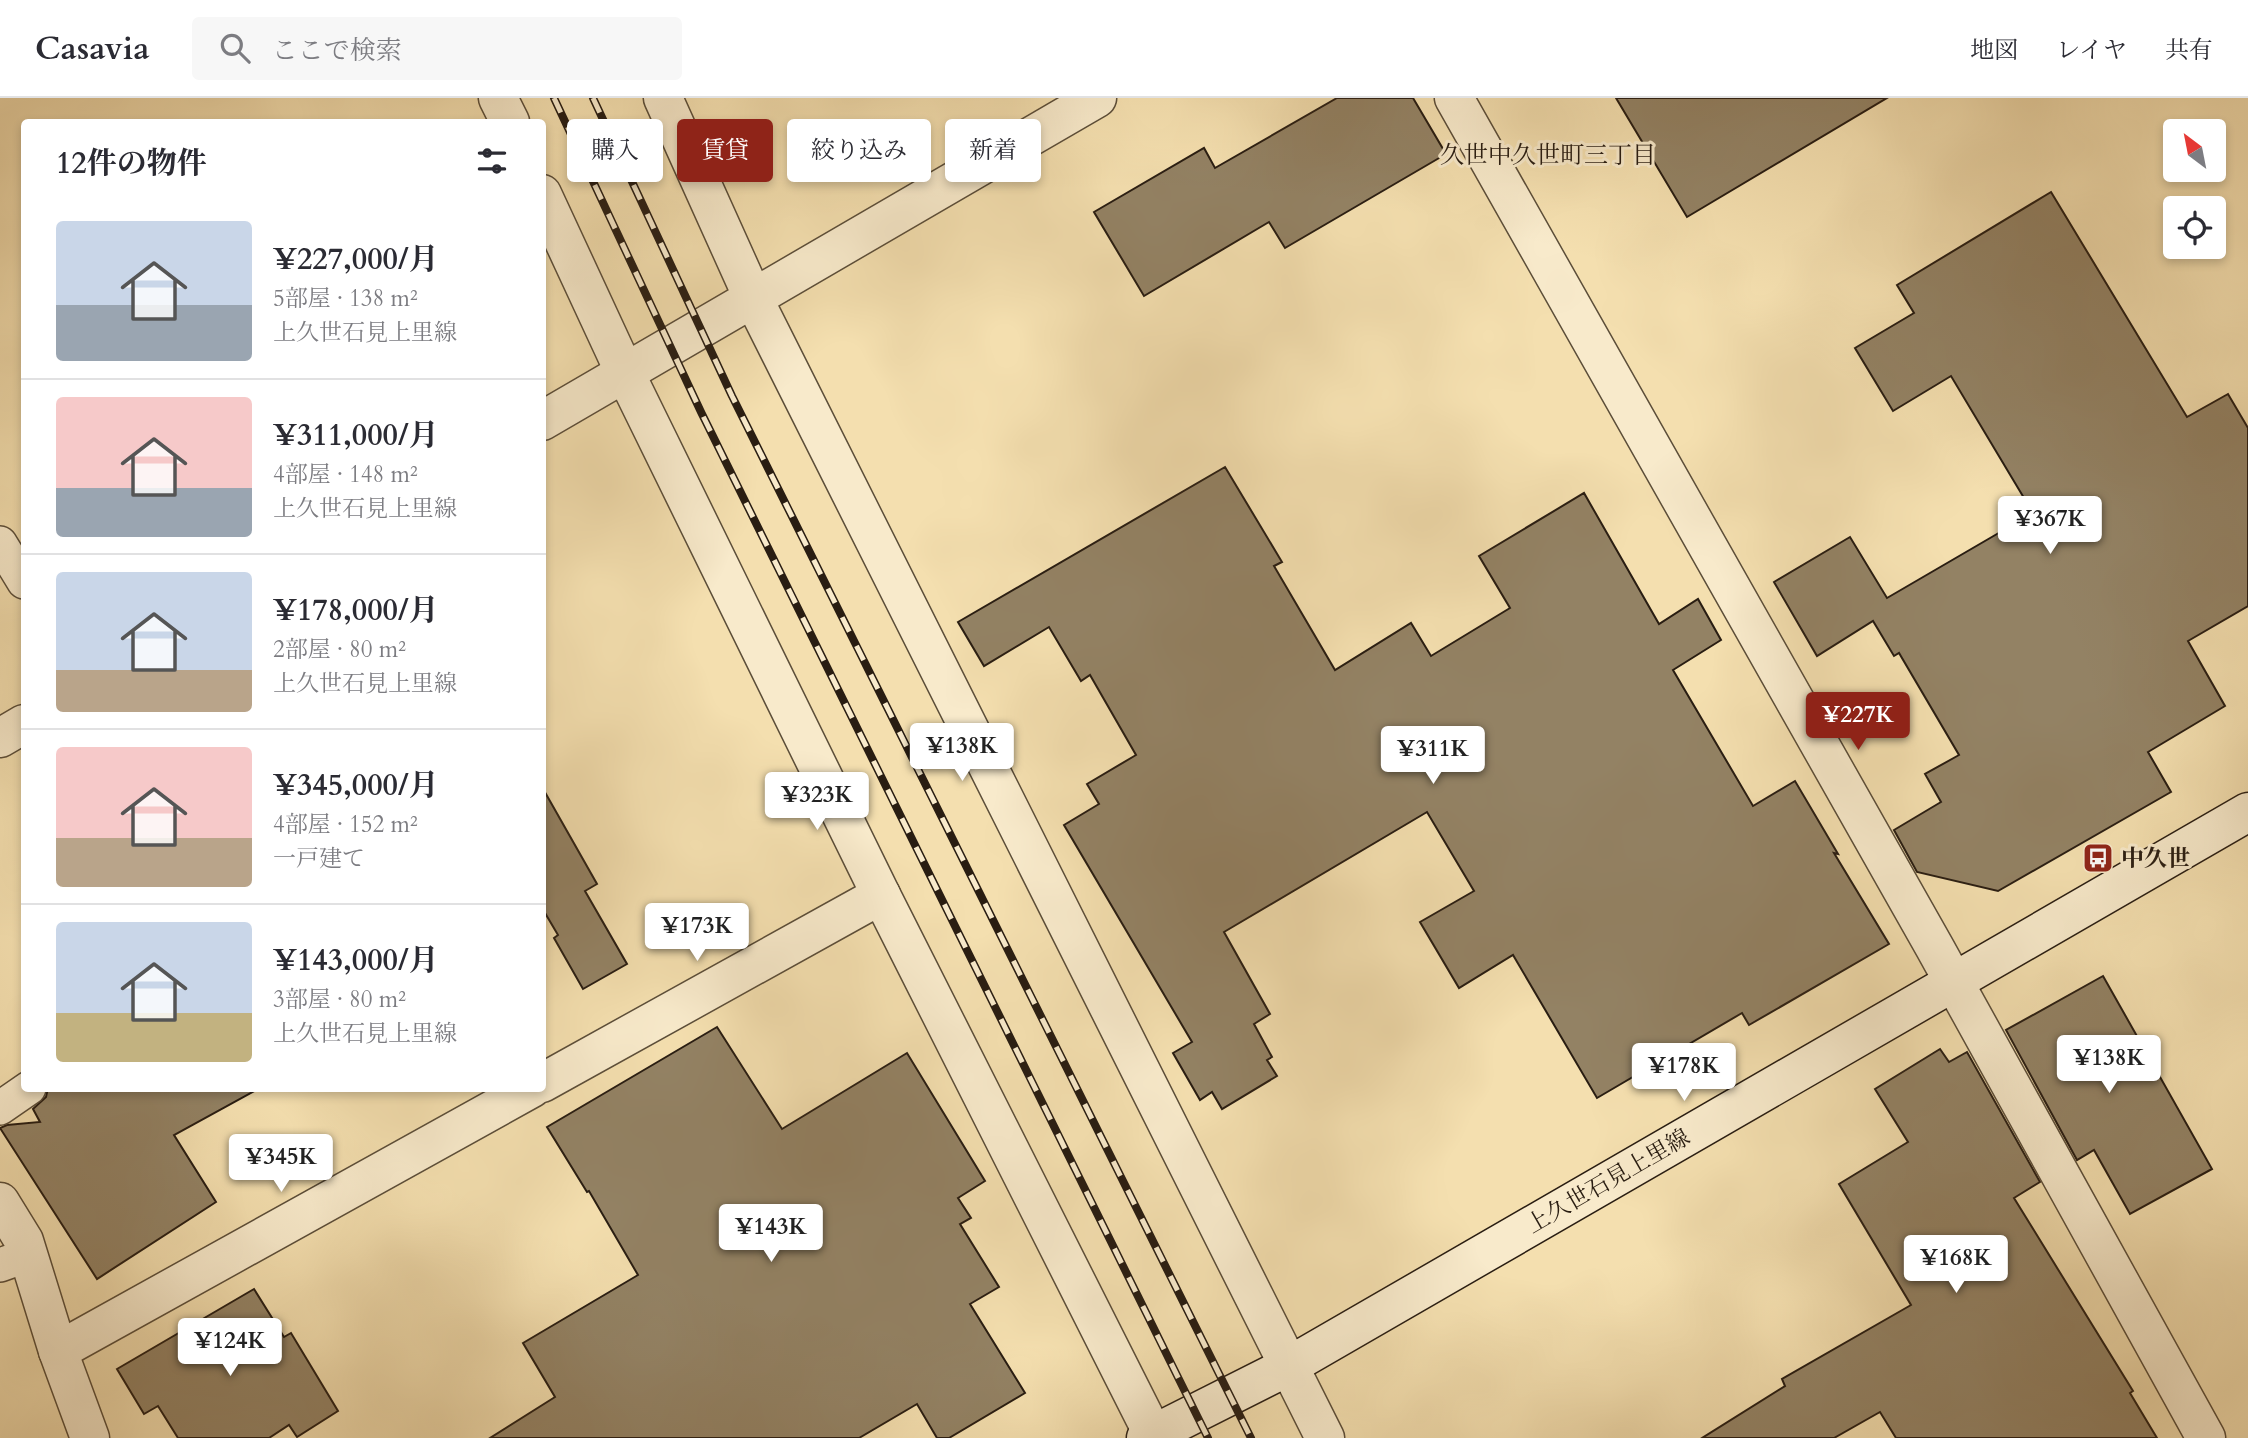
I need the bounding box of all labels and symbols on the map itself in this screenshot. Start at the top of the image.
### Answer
north arrow [2163,119,2226,182]
district label: 久世中久世町三丁目 [1440,139,1656,172]
pin: ¥367K [2001,496,2099,556]
pin: ¥227K [1809,692,1907,752]
pin: ¥138K [913,724,1011,783]
pin: ¥311K [1384,726,1482,786]
pin: ¥323K [768,772,866,832]
bus stop icon: 中久世 [2081,841,2115,875]
place label: 中久世 [2121,843,2190,874]
pin: ¥173K [648,904,746,963]
pin: ¥138K [2060,1035,2158,1095]
pin: ¥178K [1635,1044,1733,1103]
street label: 上久世石見上里線 [1521,1122,1695,1240]
pin: ¥345K [232,1134,330,1194]
pin: ¥143K [722,1204,820,1264]
pin: ¥168K [1907,1236,2005,1295]
pin: ¥124K [181,1318,279,1378]

